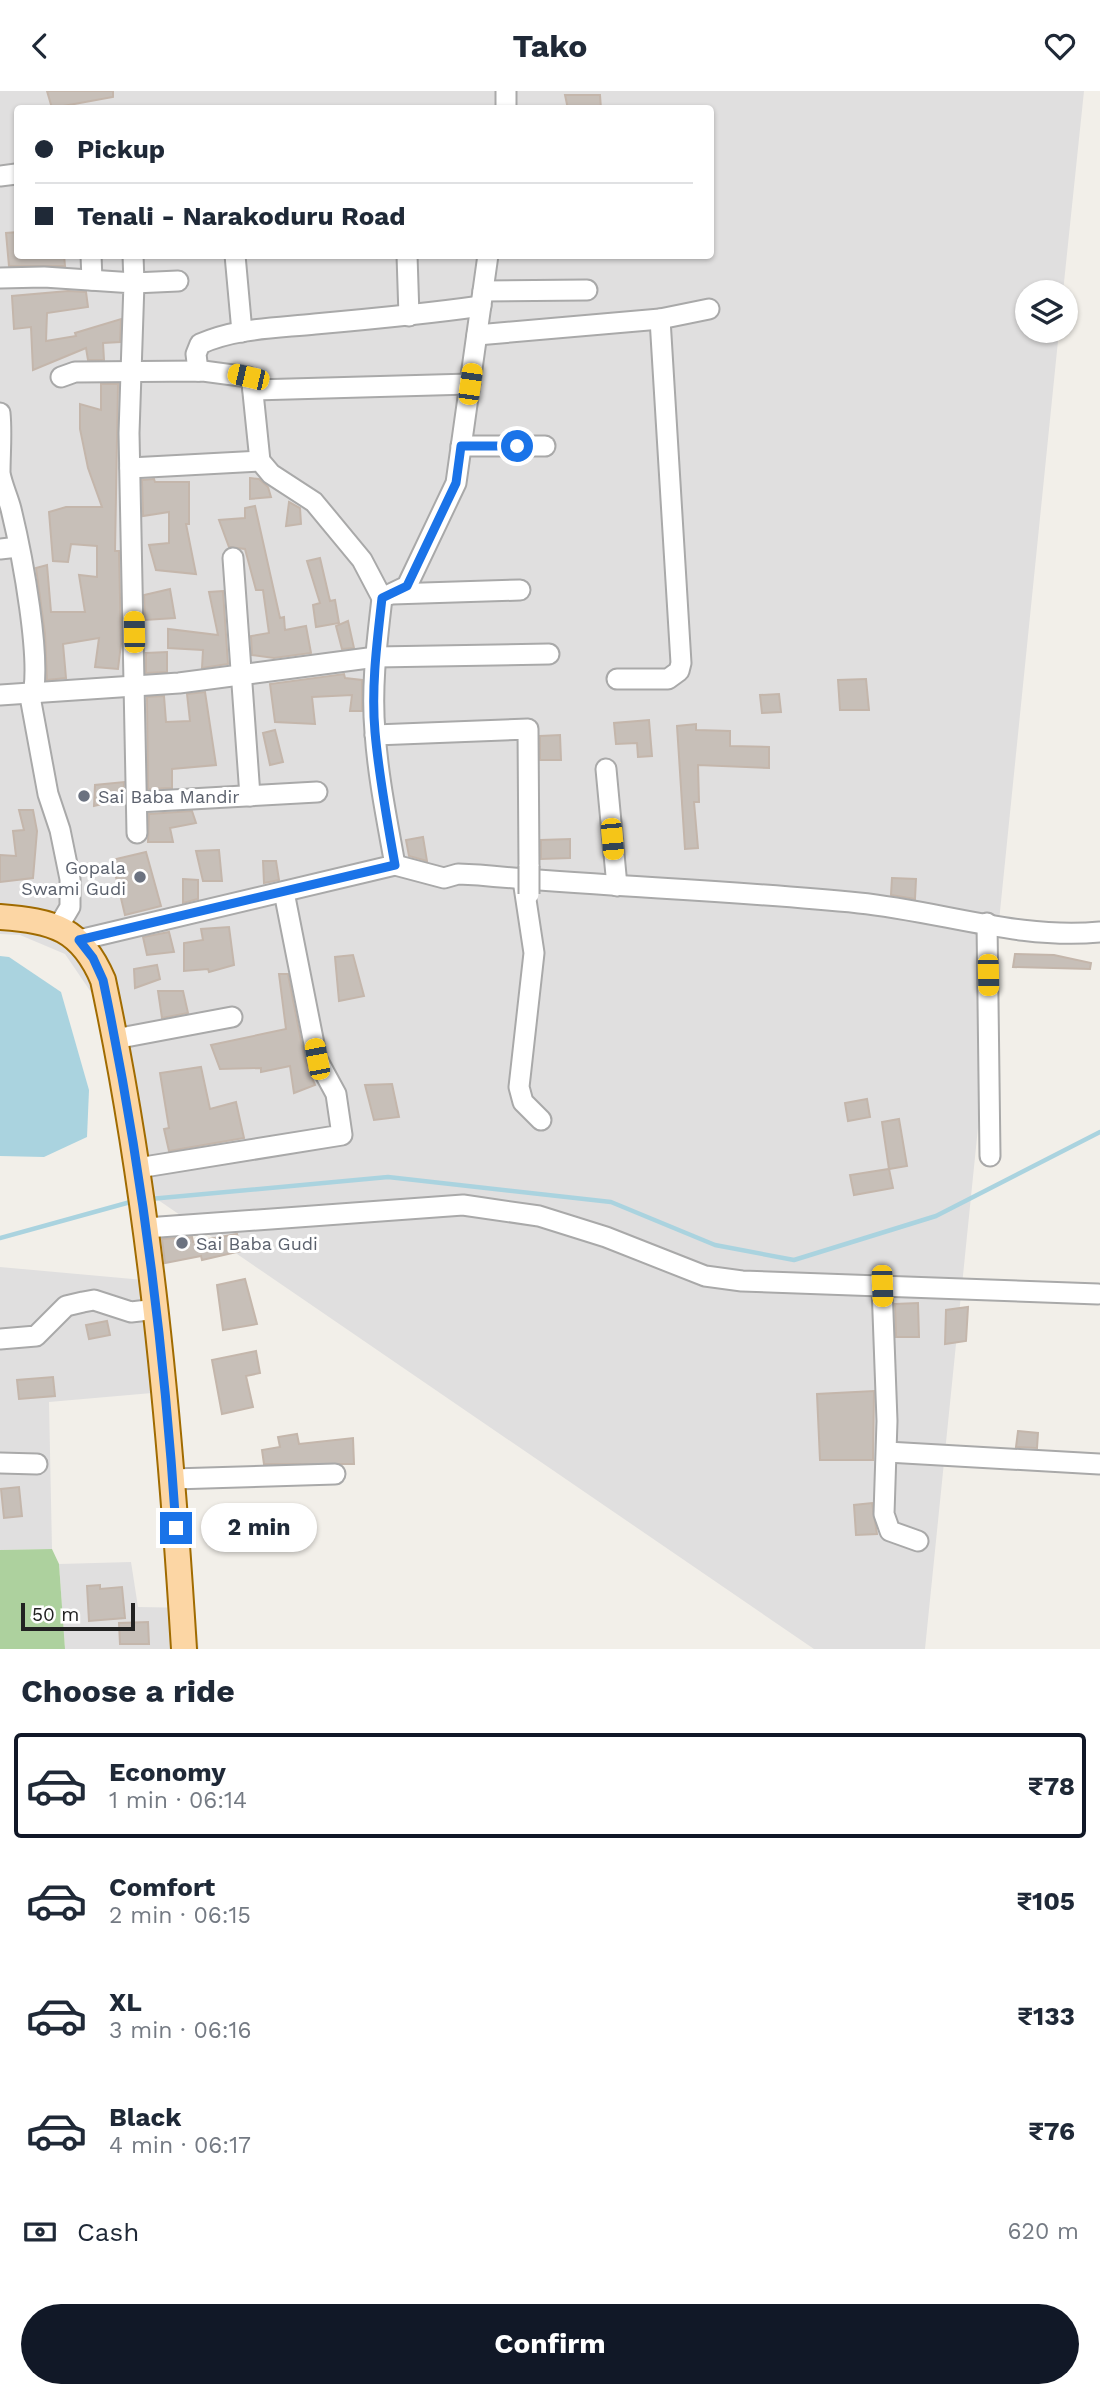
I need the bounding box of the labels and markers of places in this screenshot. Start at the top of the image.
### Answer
place label: Sai Baba Mandir [98,786,240,807]
marker: Sai Baba Mandir [76,788,92,804]
place label: Gopala Swami Gudi [21,857,126,899]
marker: Gopala Swami Gudi [132,869,148,885]
place label: Sai Baba Gudi [196,1233,318,1254]
marker: Sai Baba Gudi [174,1235,190,1251]

